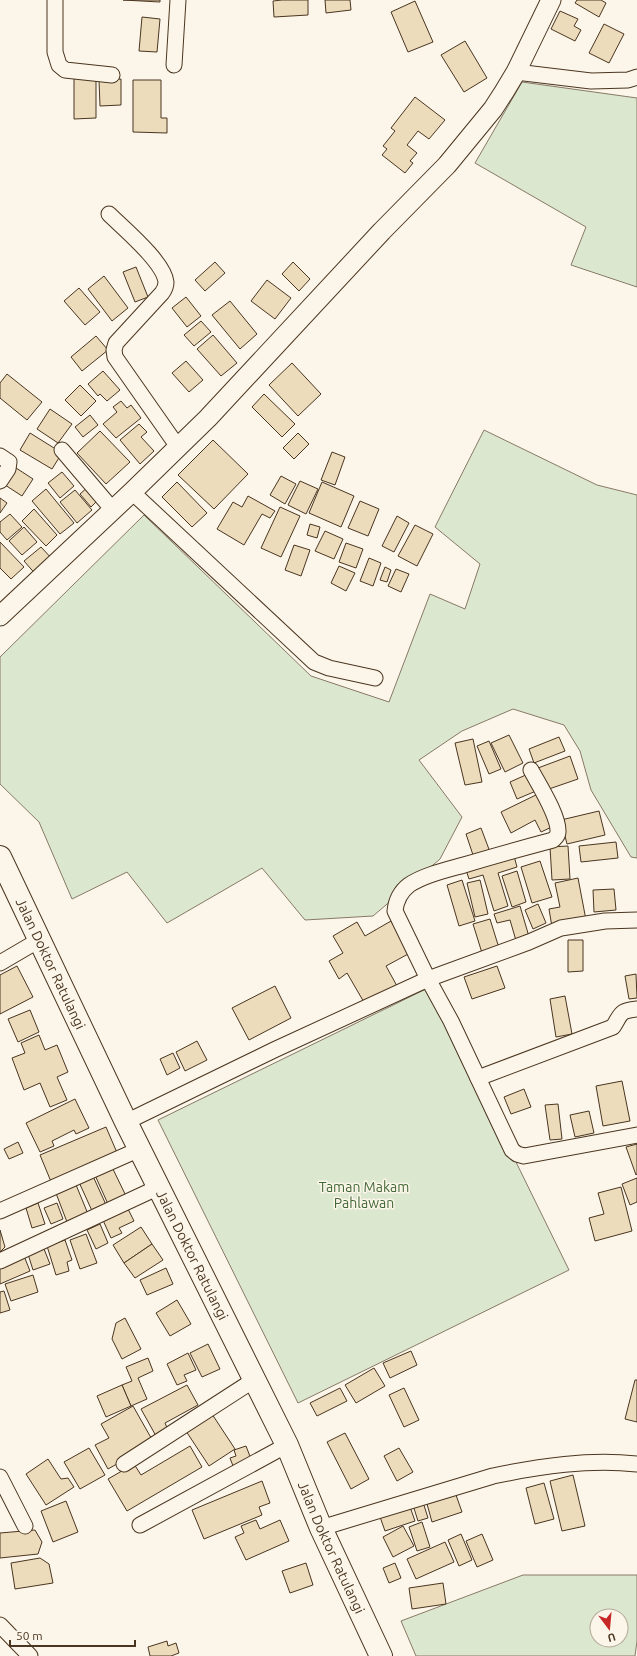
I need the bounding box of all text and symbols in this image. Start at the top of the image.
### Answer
street label: Jalan Doktor Ratulangi [13,895,89,1032]
park label: Taman Makam Pahlawan [319,1179,409,1211]
street label: Jalan Doktor Ratulangi [153,1187,231,1323]
street label: Jalan Doktor Ratulangi [295,1479,368,1616]
north arrow [589,1608,629,1648]
scale bar [10,1622,135,1648]
text: 50 m [16,1629,43,1642]
text: U [606,1631,617,1644]

